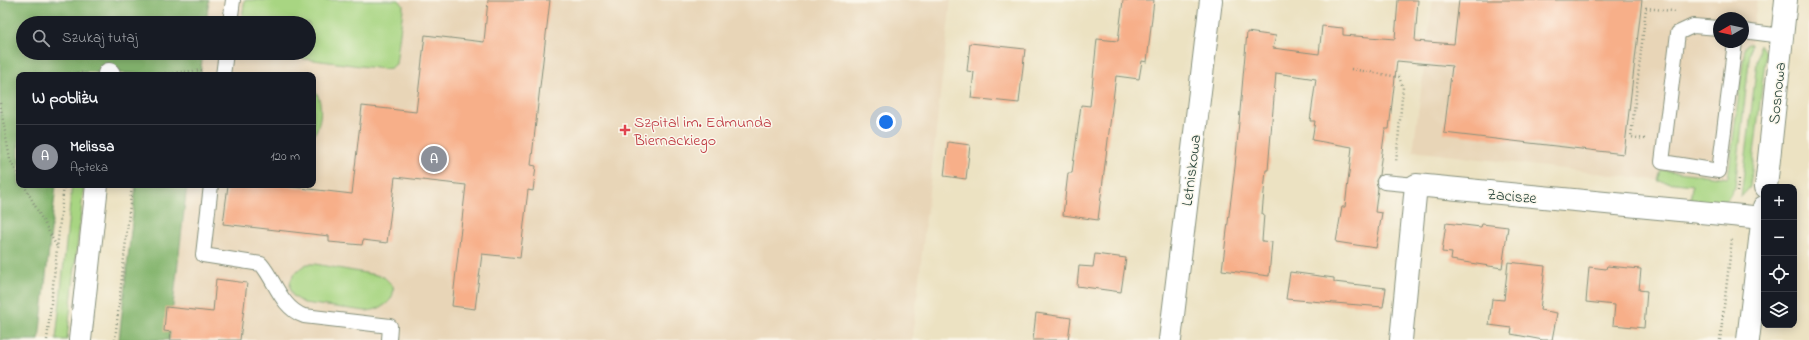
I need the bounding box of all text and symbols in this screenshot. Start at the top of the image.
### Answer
north arrow [1713,12,1749,48]
search box [16,16,316,60]
icon: search [30,27,52,49]
text: Szukaj tutaj [62,27,138,49]
street label: Sosnowa [1763,61,1793,125]
text: W pobliżu [32,86,98,111]
place label: Szpital im. Edmunda Biernackiego [633,111,772,153]
your location [876,112,896,132]
marker: Szpital im. Edmunda Biernackiego [619,124,631,136]
street label: Letniskowa [1176,133,1208,207]
text: Melissa [70,136,114,158]
pin: A [421,144,447,174]
text: A [41,147,49,166]
text: 120 m [270,147,300,166]
text: Apteka [70,158,108,177]
street label: Zacisze [1486,183,1538,211]
map controls [1761,184,1797,328]
button: + [1761,184,1797,220]
button: − [1761,220,1797,256]
button: locate [1761,256,1797,292]
button: layers [1761,292,1797,328]

